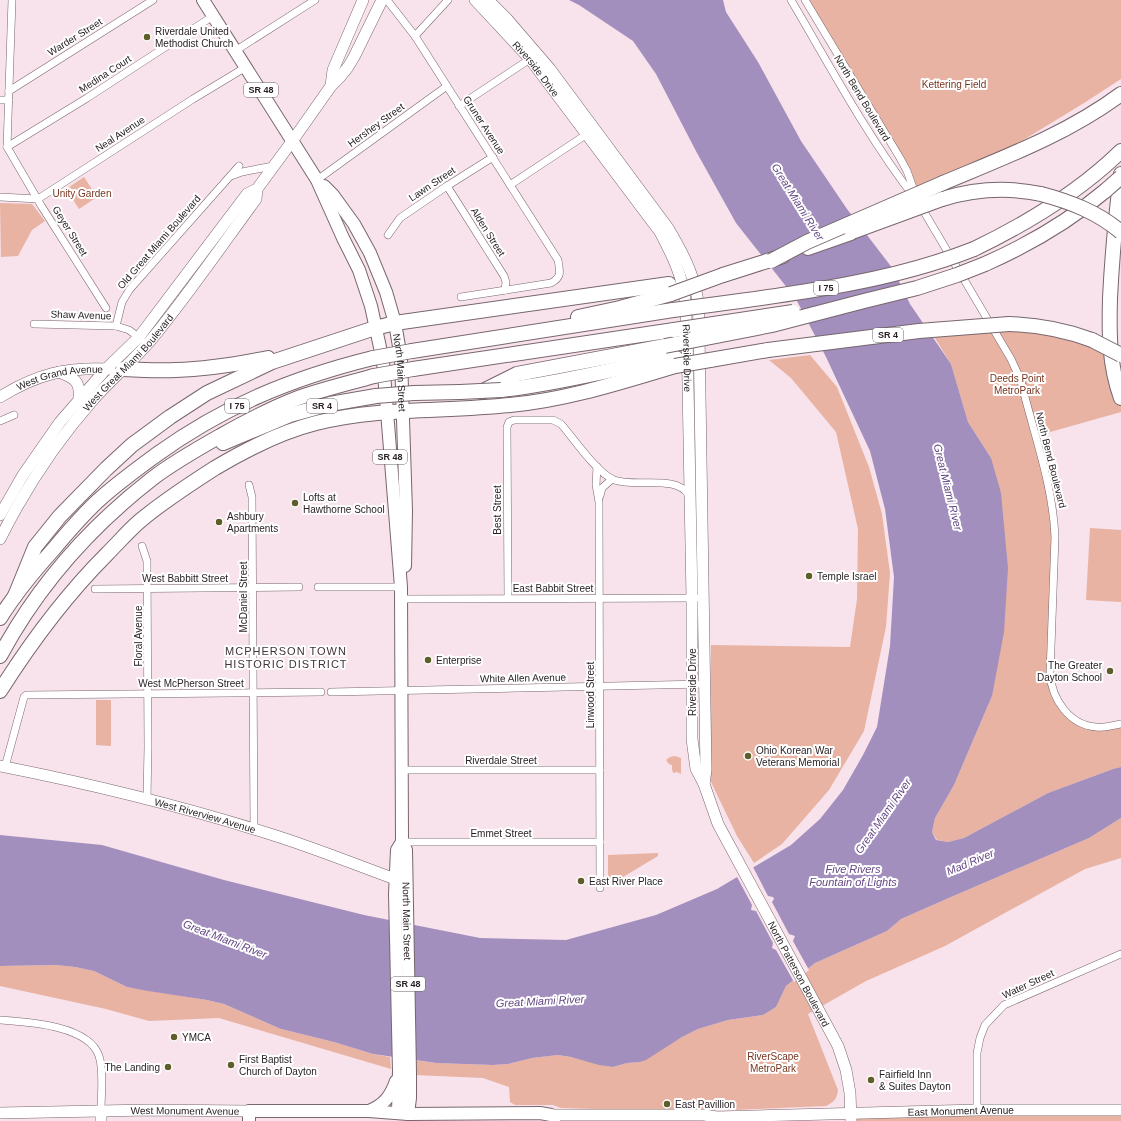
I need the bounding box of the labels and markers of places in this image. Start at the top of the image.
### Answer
place label: Riverdale United Methodist Church [155,26,233,49]
marker: Riverdale United Methodist Church [142,32,152,42]
place label: Lofts at Hawthorne School [303,492,385,515]
marker: Lofts at Hawthorne School [290,498,300,508]
place label: Ashbury Apartments [227,511,278,534]
marker: Ashbury Apartments [214,517,224,527]
marker: Temple Israel [804,571,814,581]
place label: Temple Israel [817,571,876,582]
marker: Enterprise [423,655,433,665]
place label: Enterprise [436,655,482,666]
place label: The Greater Dayton School [1037,660,1103,683]
marker: The Greater Dayton School [1105,666,1115,676]
place label: Ohio Korean War Veterans Memorial [756,745,839,768]
marker: Ohio Korean War Veterans Memorial [743,751,753,761]
marker: East River Place [576,876,586,886]
place label: East River Place [589,876,663,887]
marker: YMCA [169,1032,179,1042]
place label: YMCA [182,1032,211,1043]
place label: First Baptist Church of Dayton [239,1054,317,1077]
marker: First Baptist Church of Dayton [226,1060,236,1070]
place label: The Landing [104,1062,160,1073]
marker: The Landing [163,1062,173,1072]
place label: Fairfield Inn & Suites Dayton [879,1069,951,1092]
marker: Fairfield Inn & Suites Dayton [866,1075,876,1085]
marker: East Pavillion [662,1099,672,1109]
place label: East Pavillion [675,1099,735,1110]

